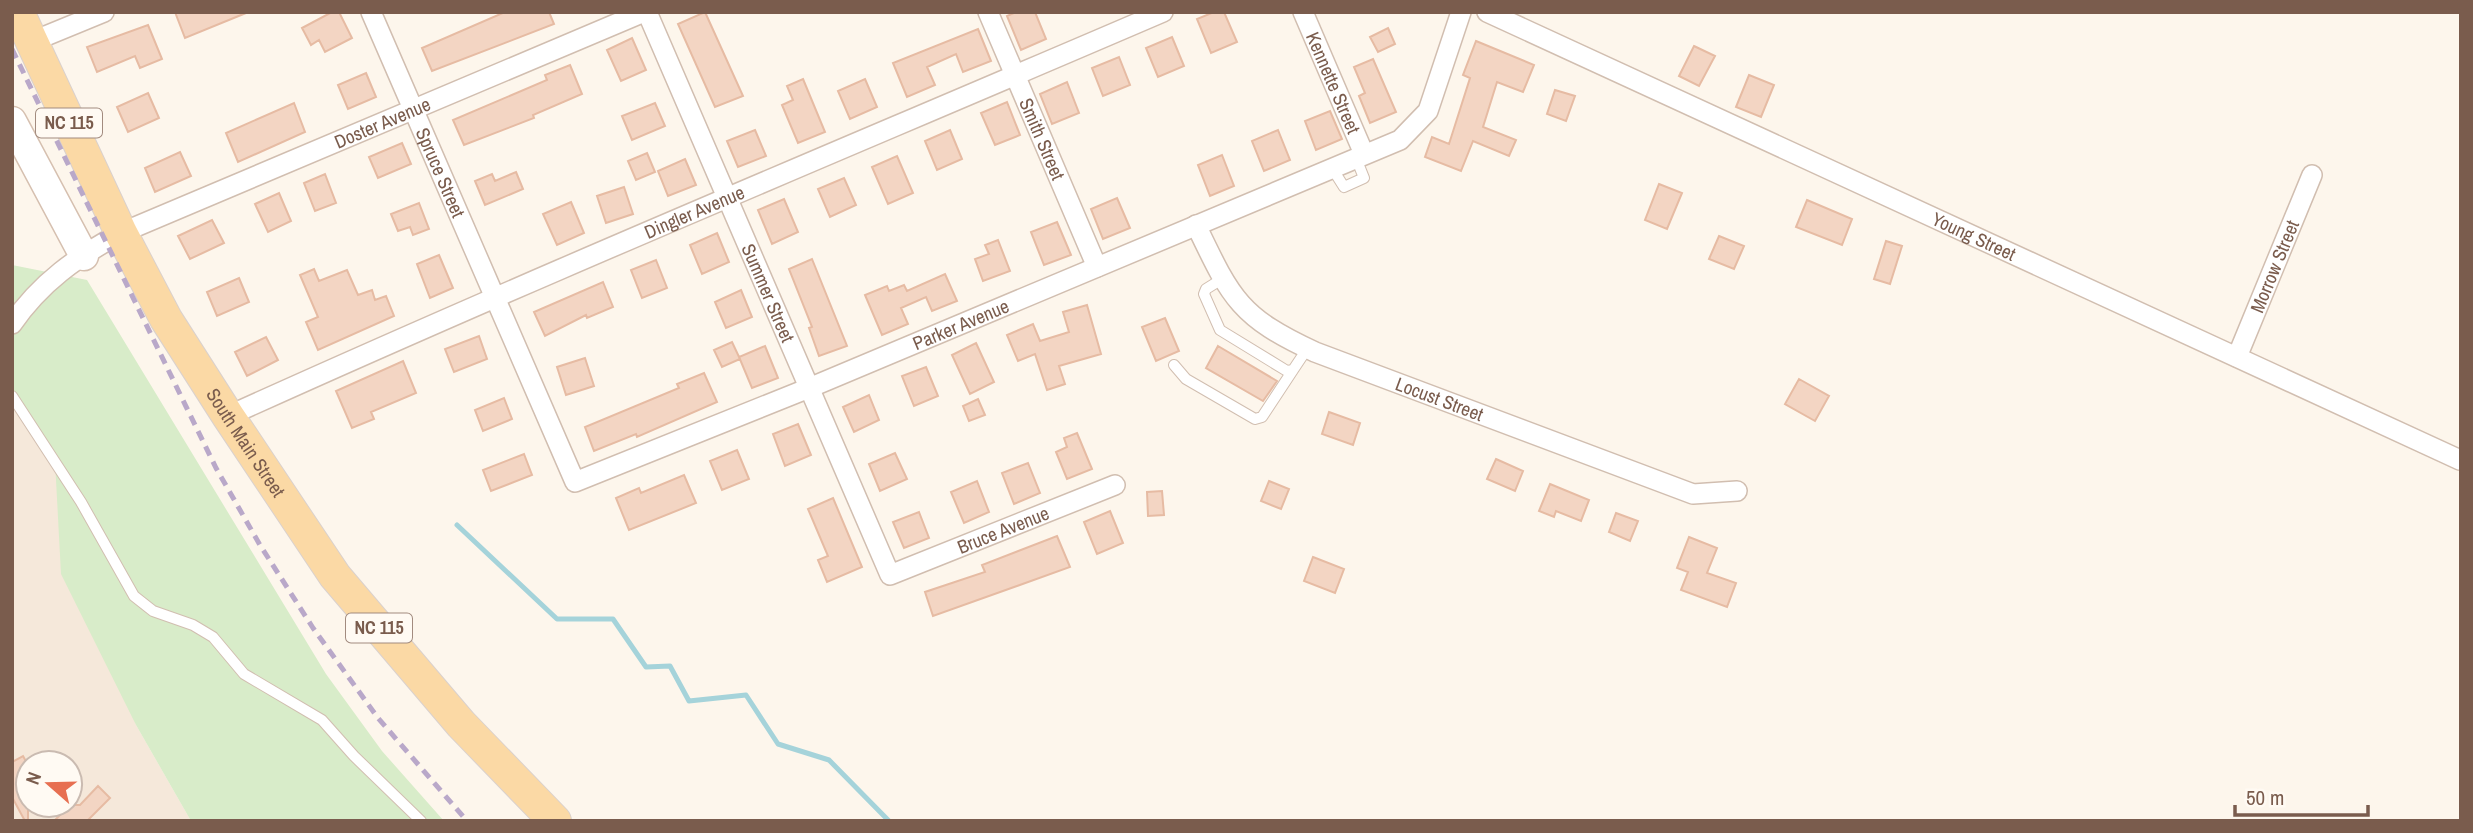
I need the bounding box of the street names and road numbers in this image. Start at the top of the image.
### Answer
street label: Kennette Street [1300,28,1367,138]
street label: Doster Avenue [330,91,434,154]
street label: Smith Street [1013,94,1071,184]
road number: NC 115 [36,109,102,138]
street label: Spruce Street [410,124,472,222]
street label: Dingler Avenue [640,179,748,245]
street label: Young Street [1928,206,2021,267]
street label: Morrow Street [2244,216,2305,317]
street label: Summer Street [736,240,801,347]
street label: Parker Avenue [909,293,1013,356]
street label: Locust Street [1392,370,1488,427]
street label: South Main Street [200,383,292,503]
street label: Bruce Avenue [953,500,1053,560]
road number: NC 115 [346,614,412,642]

